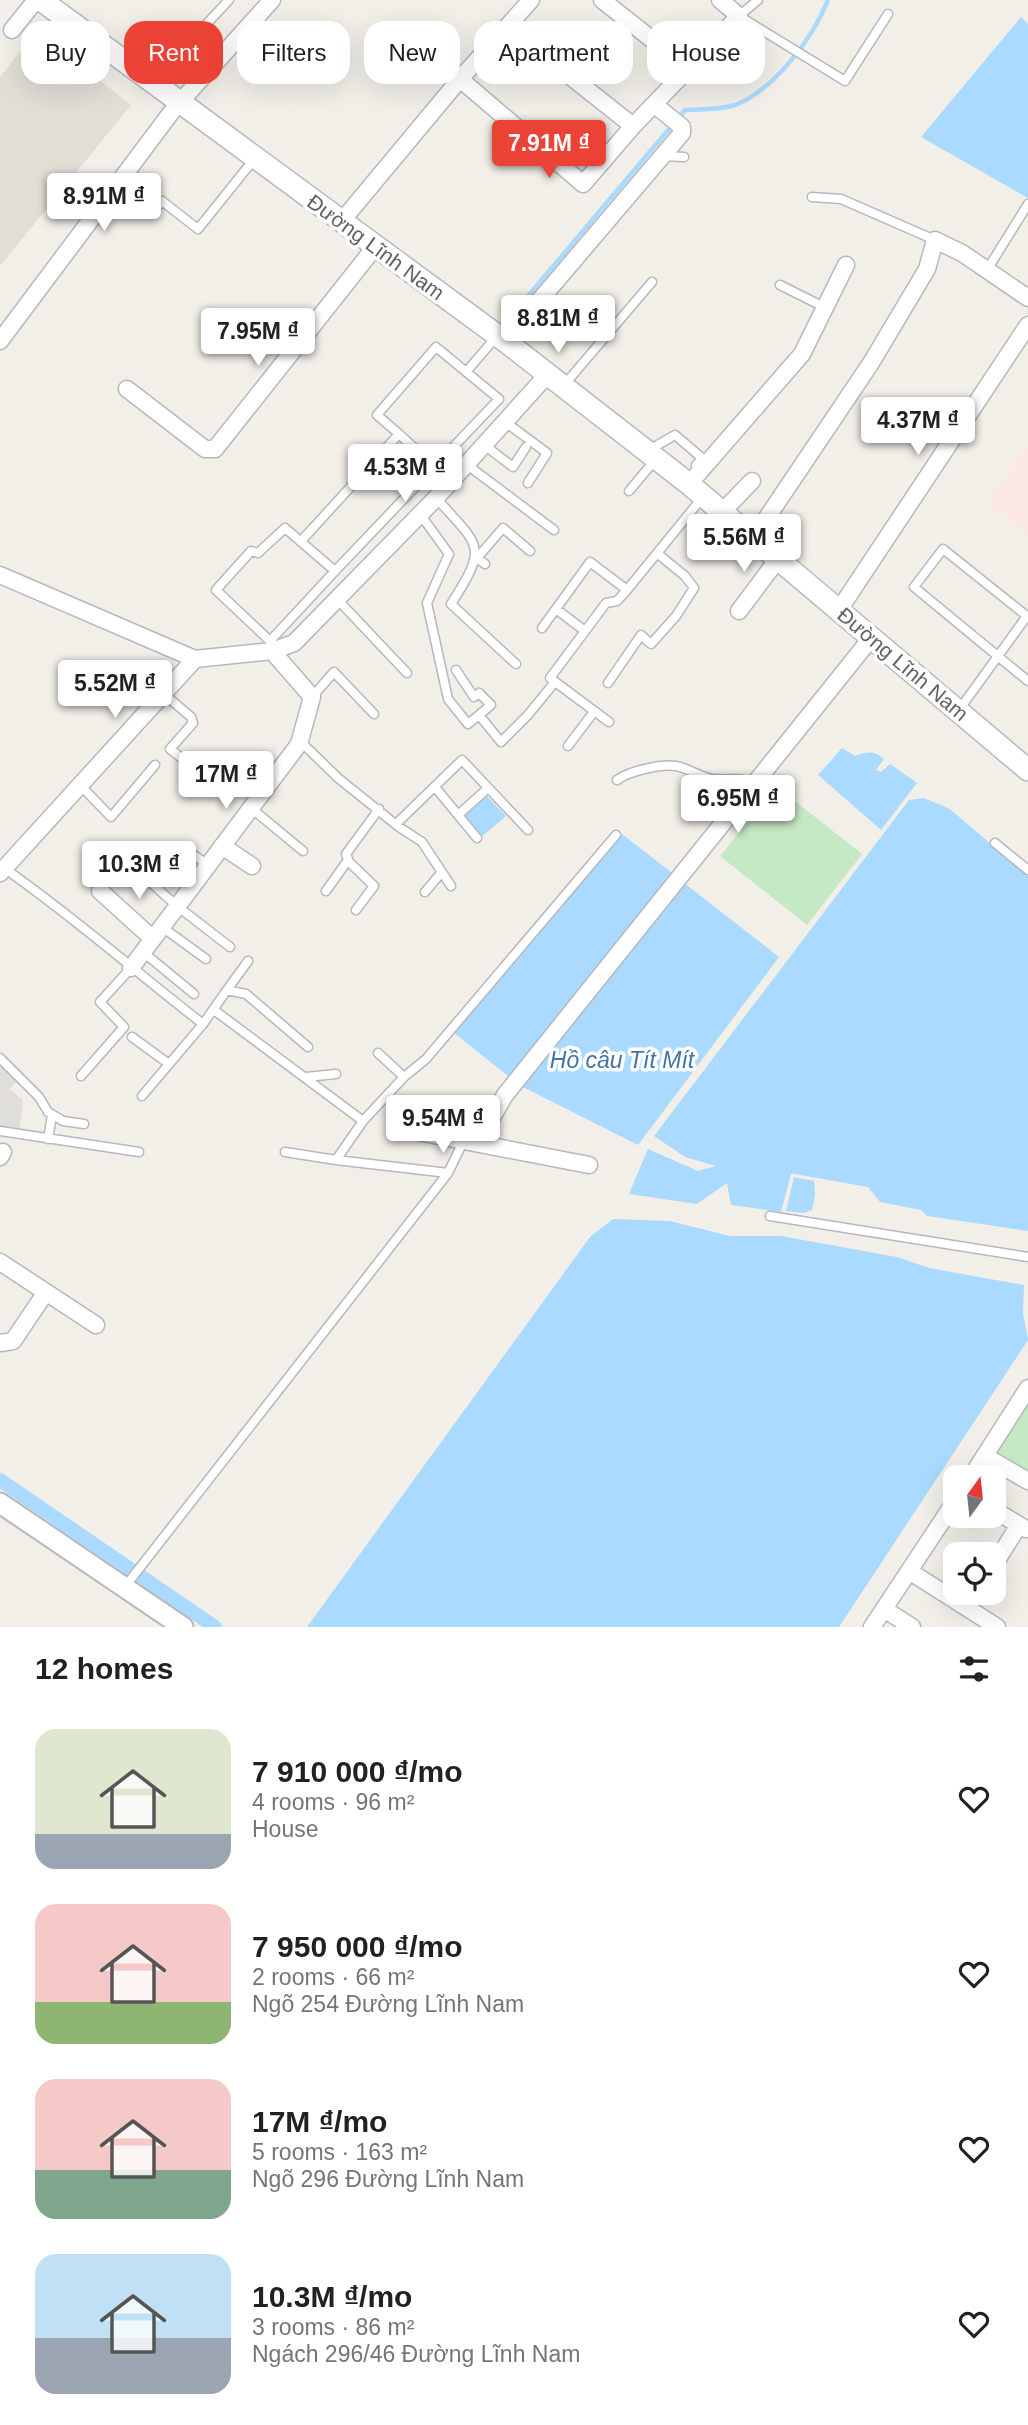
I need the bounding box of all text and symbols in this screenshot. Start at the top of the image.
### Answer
chip: Buy [21,21,110,84]
chip: Rent [124,21,223,84]
chip: Filters [237,21,350,84]
chip: New [364,21,460,84]
chip: Apartment [474,21,633,84]
chip: House [647,21,765,84]
pin: 7.91M ₫ [484,120,614,180]
text: 7.91M ₫ [508,130,590,156]
pin: 8.91M ₫ [39,174,169,233]
text: 8.91M ₫ [63,183,145,209]
street label: Đường Lĩnh Nam [303,190,449,304]
pin: 8.81M ₫ [493,296,623,355]
text: 8.81M ₫ [517,305,599,331]
pin: 7.95M ₫ [193,308,323,368]
text: 7.95M ₫ [217,318,299,344]
pin: 4.37M ₫ [853,398,983,457]
text: 4.37M ₫ [877,407,959,433]
pin: 4.53M ₫ [340,444,470,504]
text: 4.53M ₫ [364,454,446,480]
pin: 5.56M ₫ [679,514,809,574]
text: 5.56M ₫ [703,524,785,550]
street label: Đường Lĩnh Nam [833,603,973,725]
pin: 5.52M ₫ [50,660,180,720]
text: 5.52M ₫ [74,670,156,696]
pin: 17M ₫ [177,752,275,811]
text: 17M ₫ [195,761,257,787]
pin: 6.95M ₫ [673,776,803,835]
text: 6.95M ₫ [697,785,779,811]
pin: 10.3M ₫ [74,842,204,901]
text: 10.3M ₫ [98,851,180,877]
water label: Hồ câu Tít Mít [550,1047,696,1073]
pin: 9.54M ₫ [378,1096,508,1155]
text: 9.54M ₫ [402,1105,484,1131]
north arrow [943,1465,1006,1528]
map controls [943,1465,1006,1605]
button: locate [943,1542,1006,1605]
icon: filters [955,1650,993,1688]
text: 12 homes [35,1652,173,1685]
text: 7 910 000 ₫/mo [252,1755,463,1788]
icon: home [91,1757,175,1841]
icon: heart [955,1780,993,1818]
text: 4 rooms · 96 m² [252,1789,414,1815]
text: House [252,1816,318,1842]
text: 7 950 000 ₫/mo [252,1930,463,1963]
icon: home [91,1932,175,2016]
icon: heart [955,1955,993,1993]
text: 2 rooms · 66 m² [252,1964,414,1990]
text: Ngõ 254 Đường Lĩnh Nam [252,1991,524,2017]
text: 17M ₫/mo [252,2105,387,2138]
icon: home [91,2107,175,2191]
icon: heart [955,2130,993,2168]
text: 5 rooms · 163 m² [252,2139,427,2165]
text: Ngõ 296 Đường Lĩnh Nam [252,2166,524,2192]
text: 10.3M ₫/mo [252,2280,412,2313]
icon: home [91,2282,175,2366]
icon: heart [955,2305,993,2343]
text: 3 rooms · 86 m² [252,2314,414,2340]
text: Ngách 296/46 Đường Lĩnh Nam [252,2341,580,2367]

